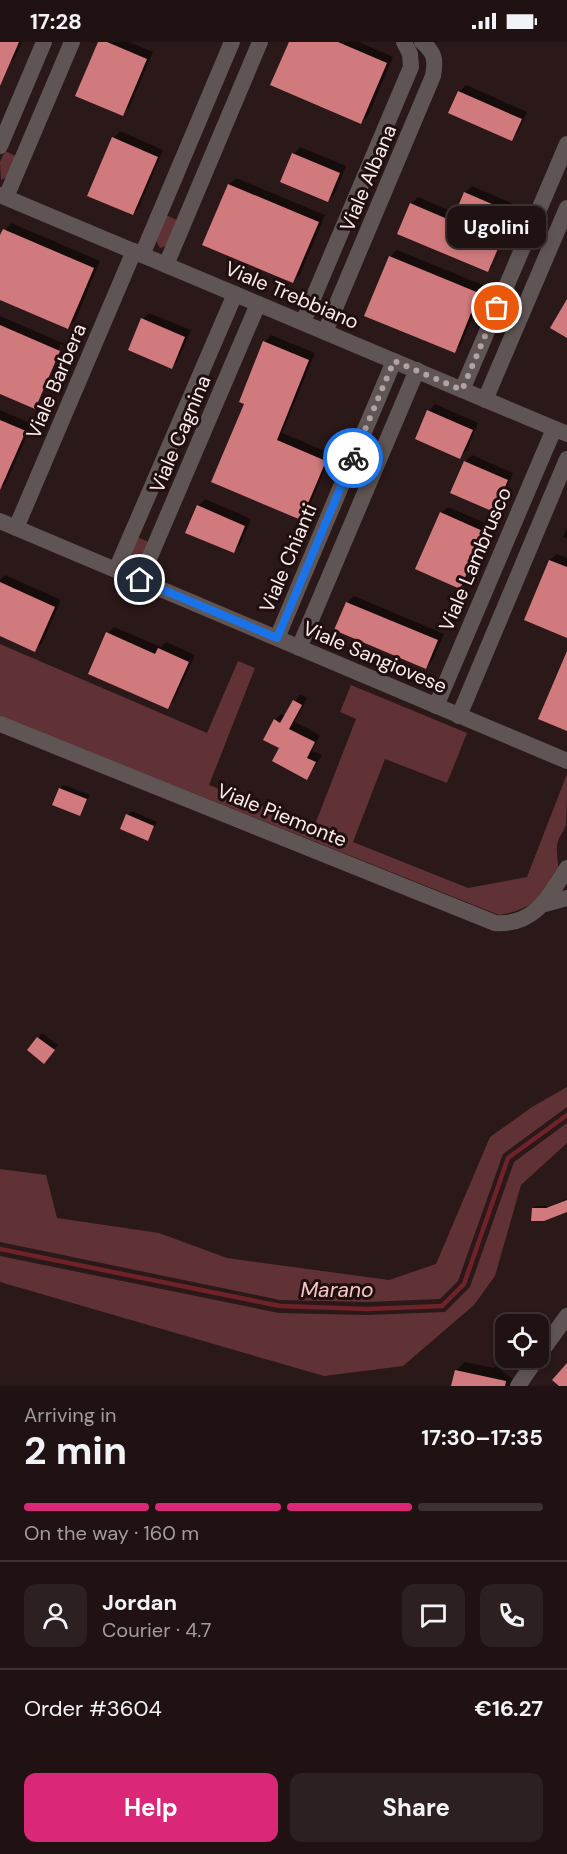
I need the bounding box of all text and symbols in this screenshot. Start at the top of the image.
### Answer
text: 17:28 [30,7,82,36]
street label: Viale Albana [334,121,402,235]
callout: Ugolini [448,206,546,248]
text: Ugolini [463,214,530,240]
street label: Viale Trebbiano [221,255,363,335]
pin [471,282,522,333]
icon: bag [480,291,513,324]
street label: Viale Barbera [20,319,92,443]
street label: Viale Cagnina [144,371,216,497]
courier [323,428,383,488]
icon: bike [337,442,370,475]
street label: Viale Lambrusco [433,483,517,635]
street label: Viale Chianti [253,500,323,616]
pin [114,554,165,605]
icon: home [123,563,156,596]
street label: Viale Sangiovese [299,615,451,699]
street label: Viale Piemonte [213,777,351,853]
water label: Marano [300,1276,374,1304]
map controls [495,1314,549,1368]
button: locate [495,1314,549,1368]
text: Arriving in [24,1402,116,1428]
text: 17:30–17:35 [421,1423,543,1452]
text: 2 min [24,1425,127,1476]
text: On the way · 160 m [24,1520,199,1546]
button: person [24,1584,87,1647]
button: chat [402,1584,465,1647]
button: phone [480,1584,543,1647]
text: Jordan [102,1588,177,1617]
text: Courier · 4.7 [102,1617,211,1643]
text: Order #3604 [24,1694,162,1723]
text: €16.27 [475,1694,543,1723]
button: Help [24,1773,278,1842]
button: Share [290,1773,543,1842]

